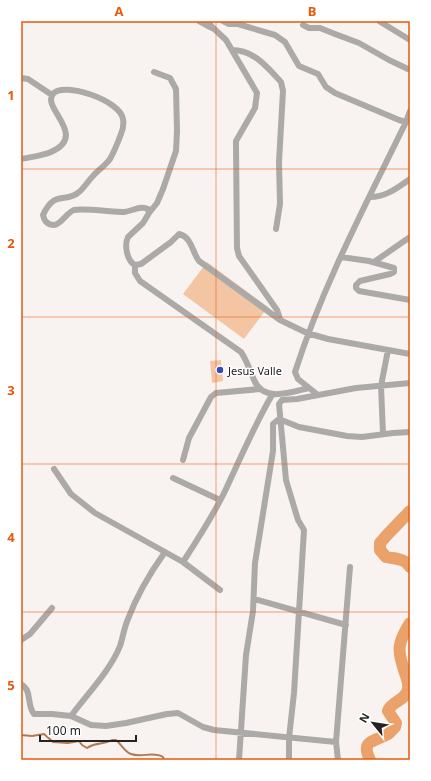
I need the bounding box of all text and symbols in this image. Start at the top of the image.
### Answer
text: A [115,2,124,20]
text: B [308,2,316,20]
text: 1 [7,86,15,104]
text: 2 [7,234,15,252]
place label: Jesus Valle [227,363,282,378]
marker: Jesus Valle [215,365,225,375]
text: 3 [7,381,15,399]
text: 4 [7,528,15,546]
text: 5 [7,676,15,694]
north arrow [353,703,393,743]
text: N [355,710,373,725]
scale bar [40,717,136,743]
text: 100 m [46,722,81,739]

